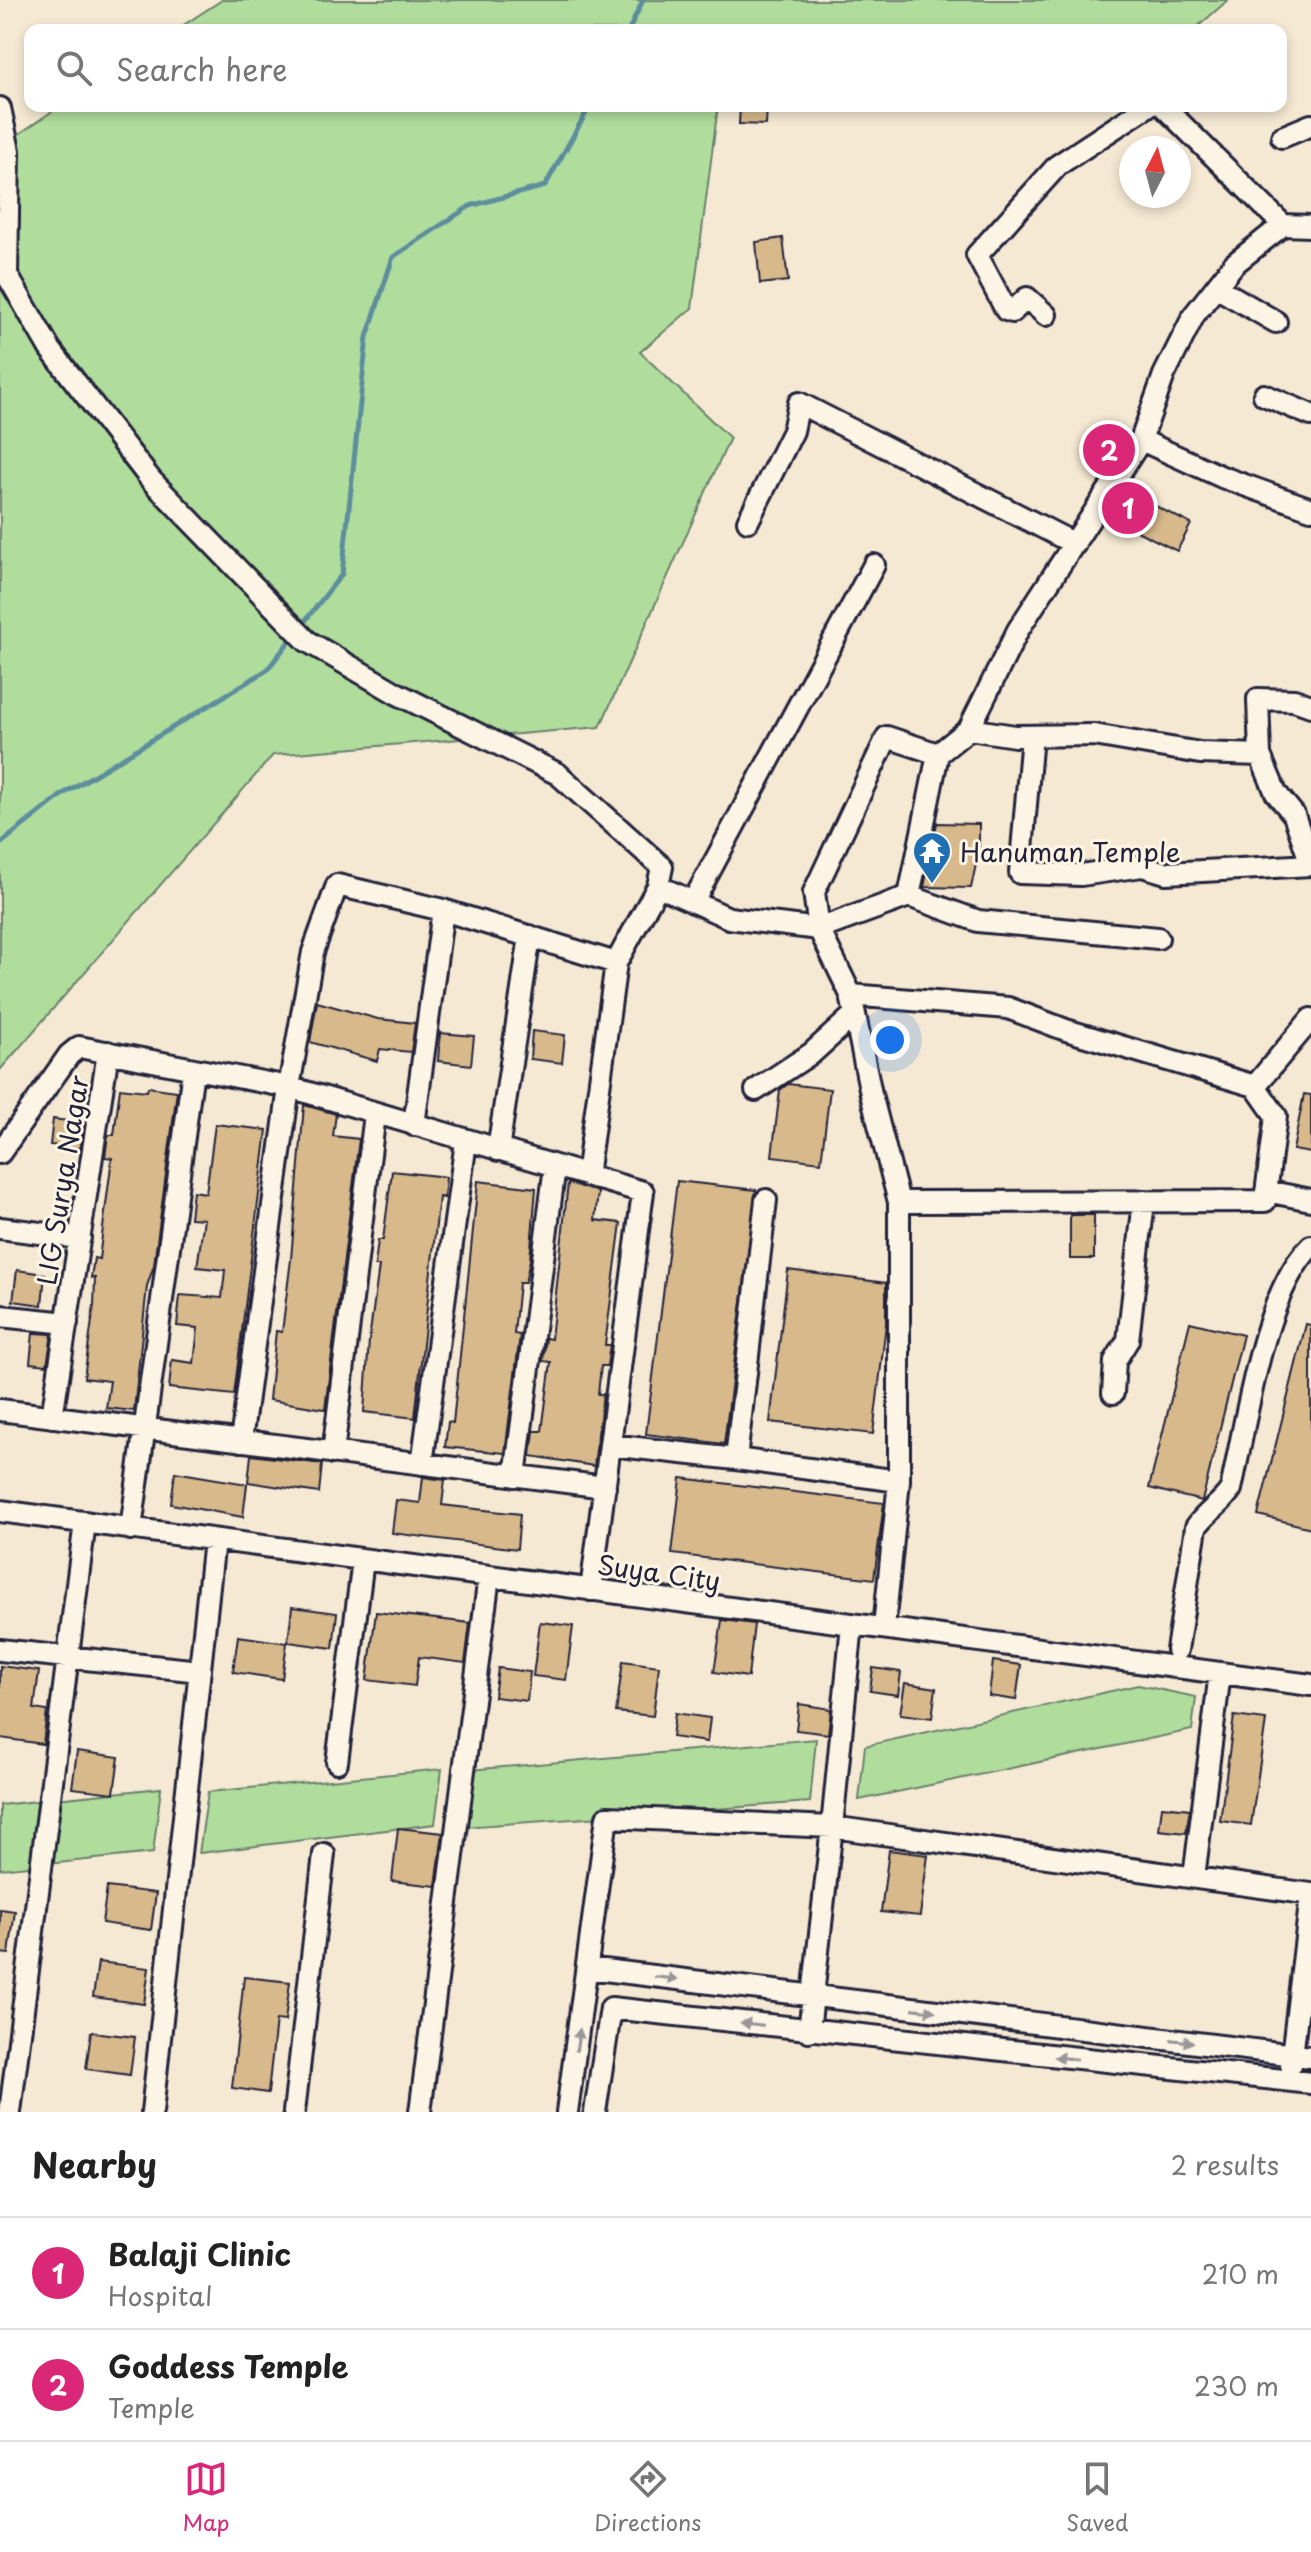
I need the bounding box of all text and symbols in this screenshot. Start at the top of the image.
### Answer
search box [24,24,1287,112]
icon: search [52,46,96,90]
text: Search here [116,46,288,91]
north arrow [1119,136,1191,208]
pin: 2 [1083,420,1135,480]
pin: 1 [1102,478,1154,538]
temple icon: Hanuman Temple [911,830,953,885]
place label: Hanuman Temple [960,832,1181,871]
your location [870,1020,910,1060]
street label: LIG Surya Nagar [26,1072,98,1288]
street label: Suya City [595,1544,723,1600]
one-way arrow [654,1972,679,1985]
one-way arrow [912,2004,937,2017]
one-way arrow [739,2018,764,2031]
one-way arrow [572,2027,585,2052]
one-way arrow [1170,2035,1195,2048]
one-way arrow [1053,2051,1078,2064]
text: Nearby [32,2138,157,2190]
text: 2 results [1171,2145,1279,2184]
text: Balaji Clinic [108,2231,291,2276]
text: 1 [52,2254,64,2293]
text: 210 m [1202,2254,1279,2293]
text: Hospital [108,2276,212,2315]
text: Goddess Temple [108,2343,348,2388]
text: 2 [49,2366,67,2405]
text: 230 m [1194,2366,1279,2405]
text: Temple [108,2388,195,2427]
tab: Map [182,2457,229,2538]
tab: Directions [594,2457,701,2538]
tab: Saved [1066,2457,1129,2538]

